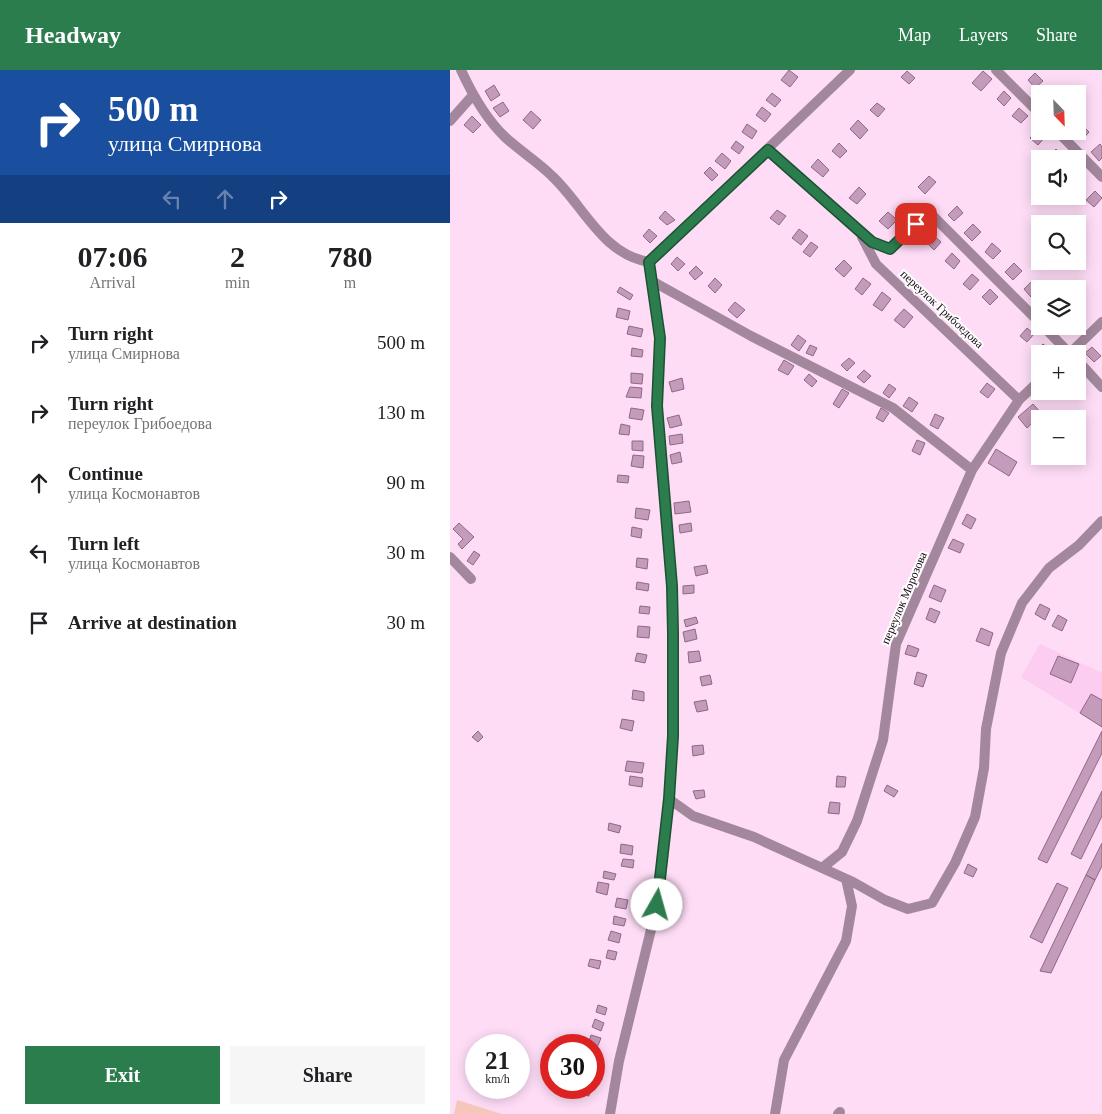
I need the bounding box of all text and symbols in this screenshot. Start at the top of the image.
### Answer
text: Headway [25,22,121,48]
text: Map [898,25,931,45]
text: Layers [959,25,1008,45]
text: Share [1036,25,1077,45]
north arrow [1031,85,1086,140]
map controls [1031,85,1086,465]
icon: right [25,90,90,155]
text: 500 m [108,90,198,129]
text: улица Смирнова [108,131,262,156]
button: sound [1031,150,1086,205]
icon: left [158,185,186,213]
icon: ahead [211,185,239,213]
icon: right [264,185,292,213]
pin [895,203,937,245]
icon: arrive [902,210,930,238]
button: search [1031,215,1086,270]
text: 07:06 [78,240,148,273]
text: 2 [230,240,245,273]
text: 780 [327,240,372,273]
street label: переулок Грибоедова [898,267,987,351]
text: Arrival [89,274,136,291]
text: min [225,274,250,291]
text: m [344,274,356,291]
button: layers [1031,280,1086,335]
text: Turn right [68,323,153,344]
icon: right [25,329,53,357]
text: 500 m [377,332,425,353]
text: улица Смирнова [68,345,180,362]
button: + [1031,345,1086,400]
text: Turn right [68,393,153,414]
icon: right [25,399,53,427]
text: 130 m [377,402,425,423]
button: − [1031,410,1086,465]
text: переулок Грибоедова [68,415,212,432]
text: Continue [68,463,143,484]
icon: ahead [25,469,53,497]
text: 90 m [386,472,425,493]
text: улица Космонавтов [68,485,200,502]
text: Turn left [68,533,140,554]
icon: left [25,539,53,567]
text: 30 m [386,542,425,563]
street label: переулок Морозова [878,549,930,646]
text: улица Космонавтов [68,555,200,572]
icon: arrive [25,609,53,637]
text: Arrive at destination [68,612,237,633]
text: 30 m [386,612,425,633]
position arrow [630,878,682,930]
speed limit sign: 30 [540,1034,605,1099]
button: Exit [25,1046,220,1104]
button: Share [230,1046,425,1104]
text: 21 [485,1047,510,1074]
text: km/h [485,1072,510,1086]

